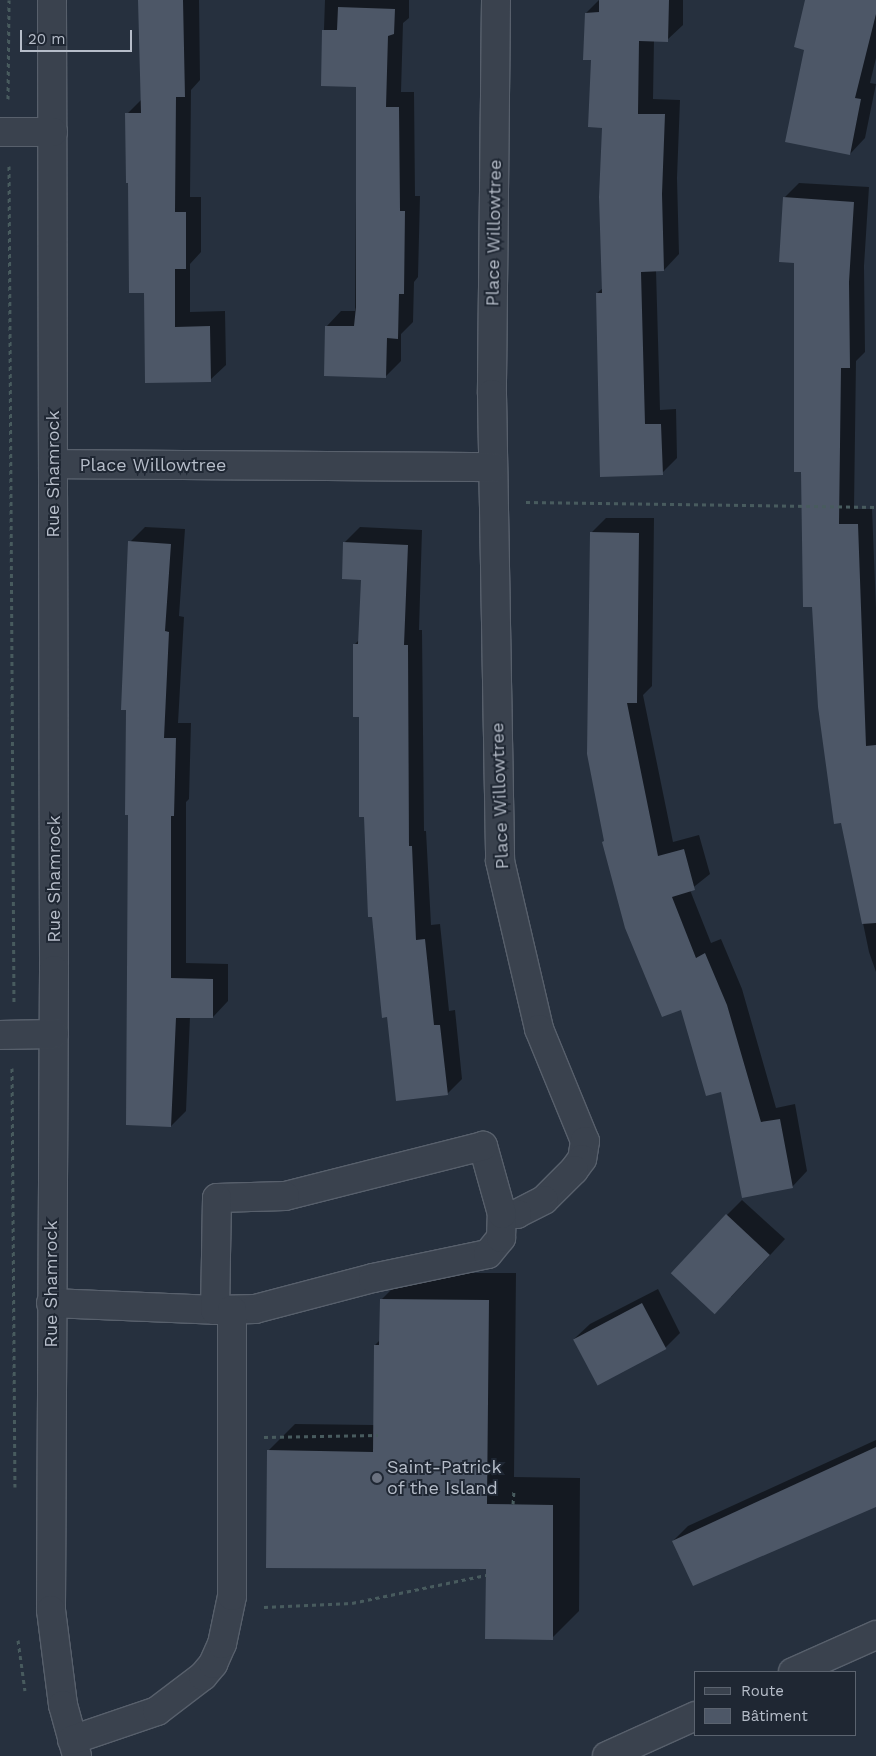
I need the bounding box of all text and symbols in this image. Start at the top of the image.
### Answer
scale bar [22,20,135,52]
text: 20 m [28,30,66,48]
street label: Place Willowtree [482,159,506,307]
street label: Rue Shamrock [42,410,64,538]
street label: Place Willowtree [79,454,227,476]
street label: Place Willowtree [487,722,513,870]
street label: Rue Shamrock [43,815,65,943]
street label: Rue Shamrock [40,1220,62,1348]
place label: Saint-Patrick of the Island [387,1457,502,1500]
marker: Saint-Patrick of the Island [371,1472,383,1484]
legend [694,1671,856,1736]
text: Route [741,1682,784,1700]
text: Bâtiment [741,1707,808,1725]

